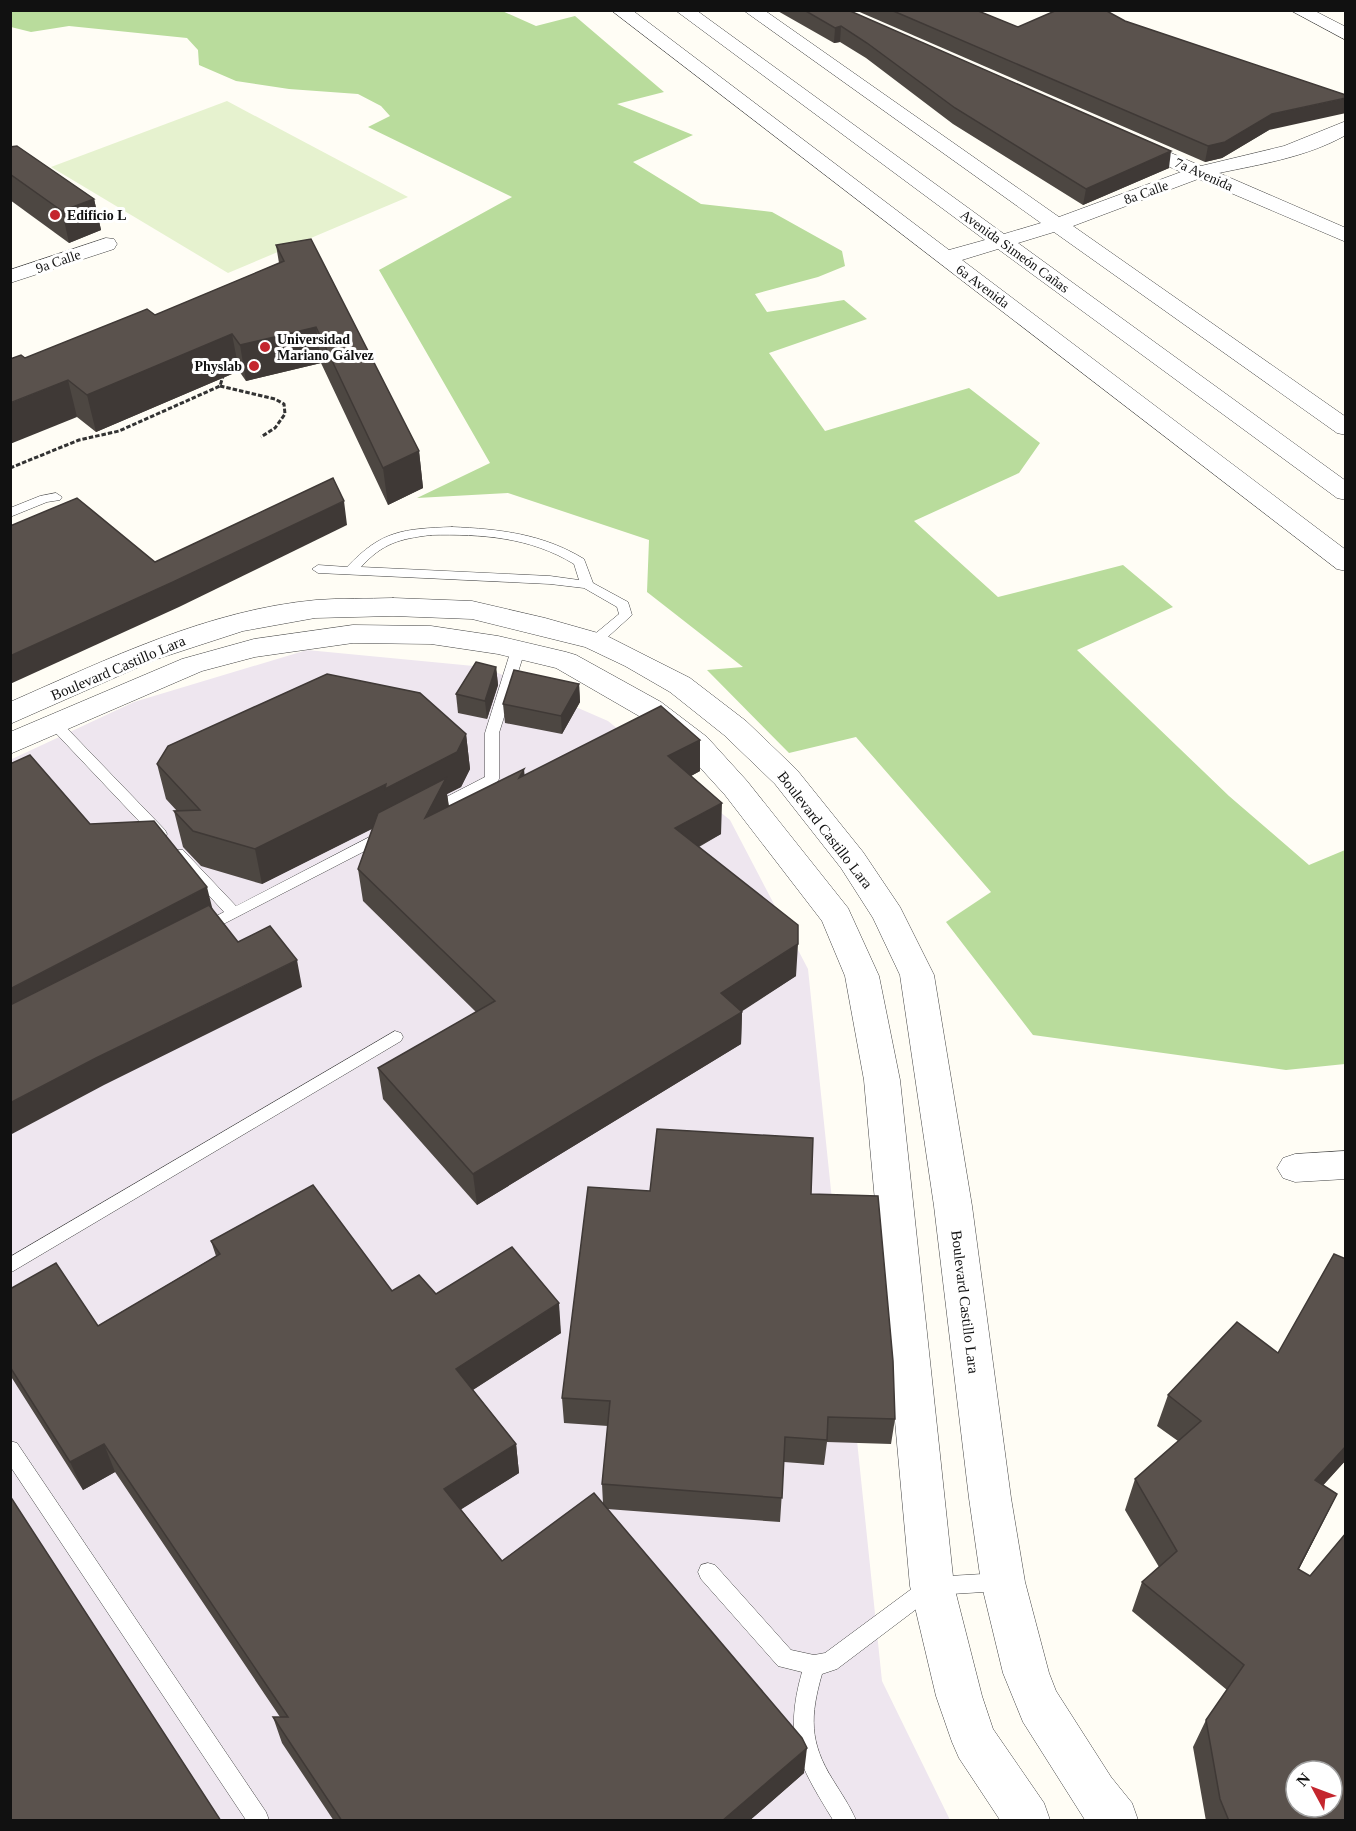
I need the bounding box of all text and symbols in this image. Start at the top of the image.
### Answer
street label: 7a Avenida [1172,155,1236,194]
street label: 8a Calle [1122,178,1170,207]
street label: Avenida Simeón Cañas [958,207,1072,296]
marker: Edificio L [48,208,62,222]
place label: Edificio L [67,208,127,223]
street label: 9a Calle [34,247,82,276]
street label: 6a Avenida [953,262,1013,312]
place label: Universidad Mariano Gálvez [277,332,374,363]
marker: Universidad Mariano Gálvez [258,340,272,354]
place label: Physlab [195,359,242,374]
marker: Physlab [247,359,261,373]
street label: Boulevard Castillo Lara [49,632,188,704]
street label: Boulevard Castillo Lara [774,768,876,892]
street label: Boulevard Castillo Lara [948,1229,982,1375]
north arrow [1284,1759,1344,1819]
text: N [1293,1769,1314,1789]

